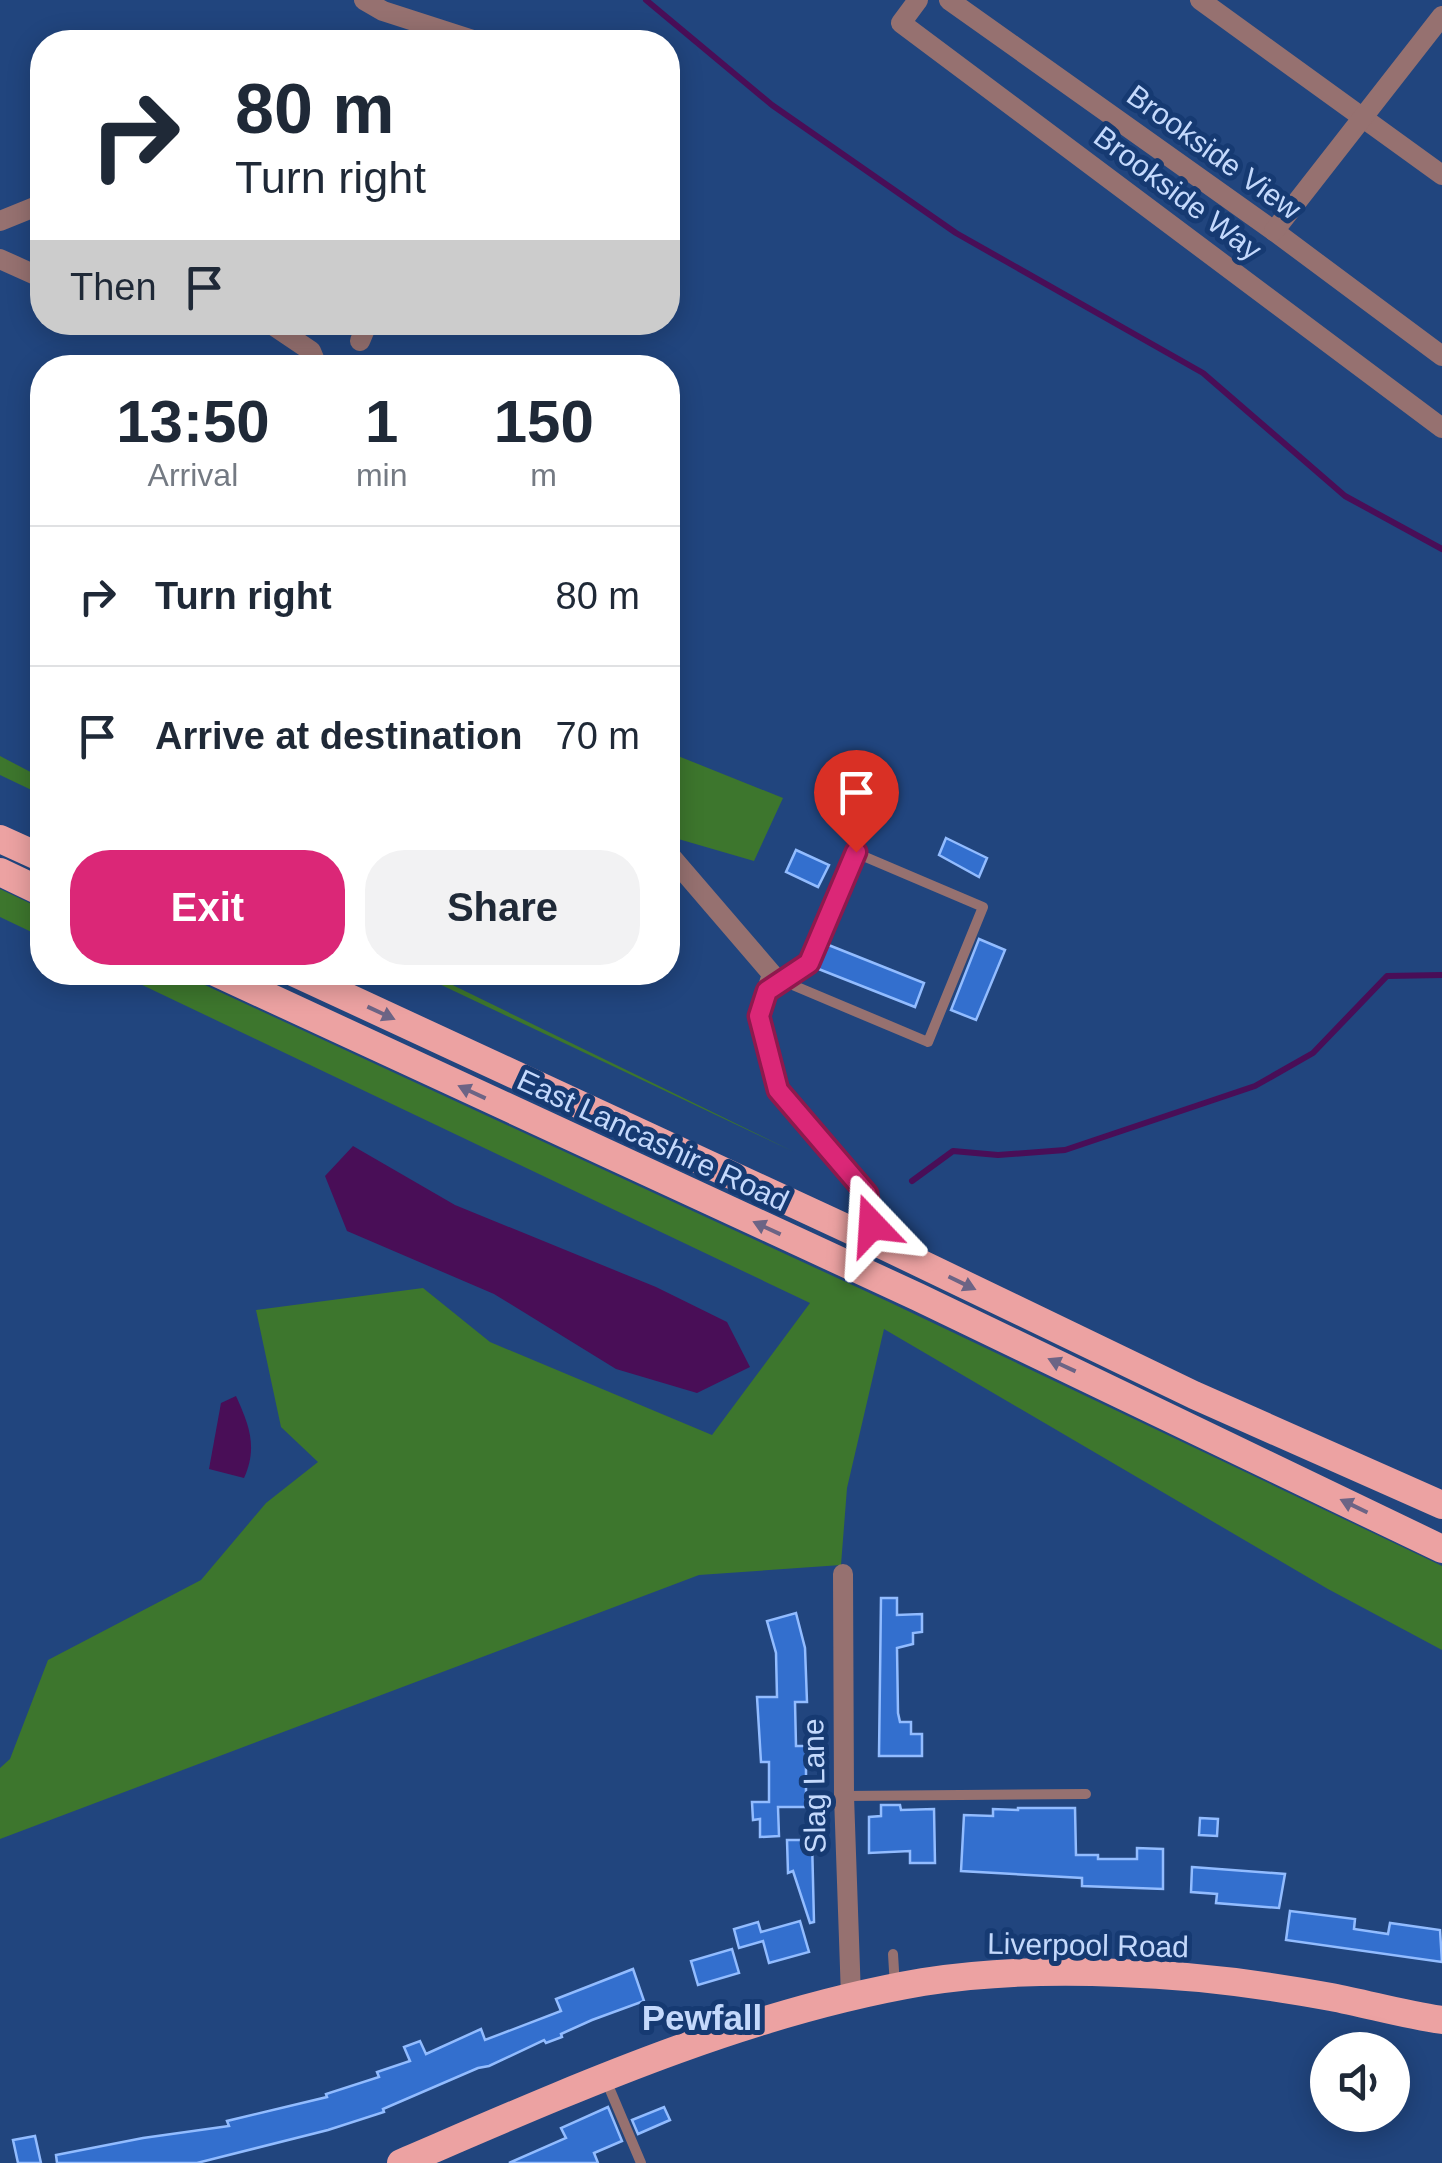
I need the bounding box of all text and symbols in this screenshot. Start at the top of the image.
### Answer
icon: right [70,70,200,200]
text: 80 m [235,70,395,148]
street label: Brookside View [1121,78,1307,226]
street label: Brookside Way [1088,119,1268,267]
text: Turn right [235,152,426,203]
icon: arrive [177,260,232,315]
text: Then [70,266,157,308]
text: 13:50 [116,388,270,455]
text: 1 [365,388,398,455]
text: 150 [494,388,594,455]
text: Arrival [148,457,238,493]
text: min [356,457,407,493]
text: m [530,457,557,493]
icon: right [70,569,125,624]
text: Turn right [155,575,332,617]
text: 80 m [556,575,640,617]
icon: arrive [70,709,125,764]
text: Arrive at destination [155,715,522,757]
text: 70 m [556,715,640,757]
pin [814,750,899,853]
icon: arrive [829,765,884,820]
button: Exit [70,850,345,965]
button: Share [365,850,640,965]
one-way arrow [367,1005,396,1022]
street label: East Lancashire Road [512,1063,794,1217]
one-way arrow [457,1084,487,1100]
position arrow [820,1173,924,1277]
one-way arrow [752,1220,781,1237]
one-way arrow [947,1274,976,1291]
one-way arrow [1047,1356,1076,1373]
one-way arrow [1340,1498,1369,1515]
street label: Slag Lane [796,1718,832,1854]
street label: Liverpool Road [987,1927,1189,1963]
district label: Pewfall [642,1998,762,2037]
map controls [1310,2032,1410,2132]
button: sound [1310,2032,1410,2132]

